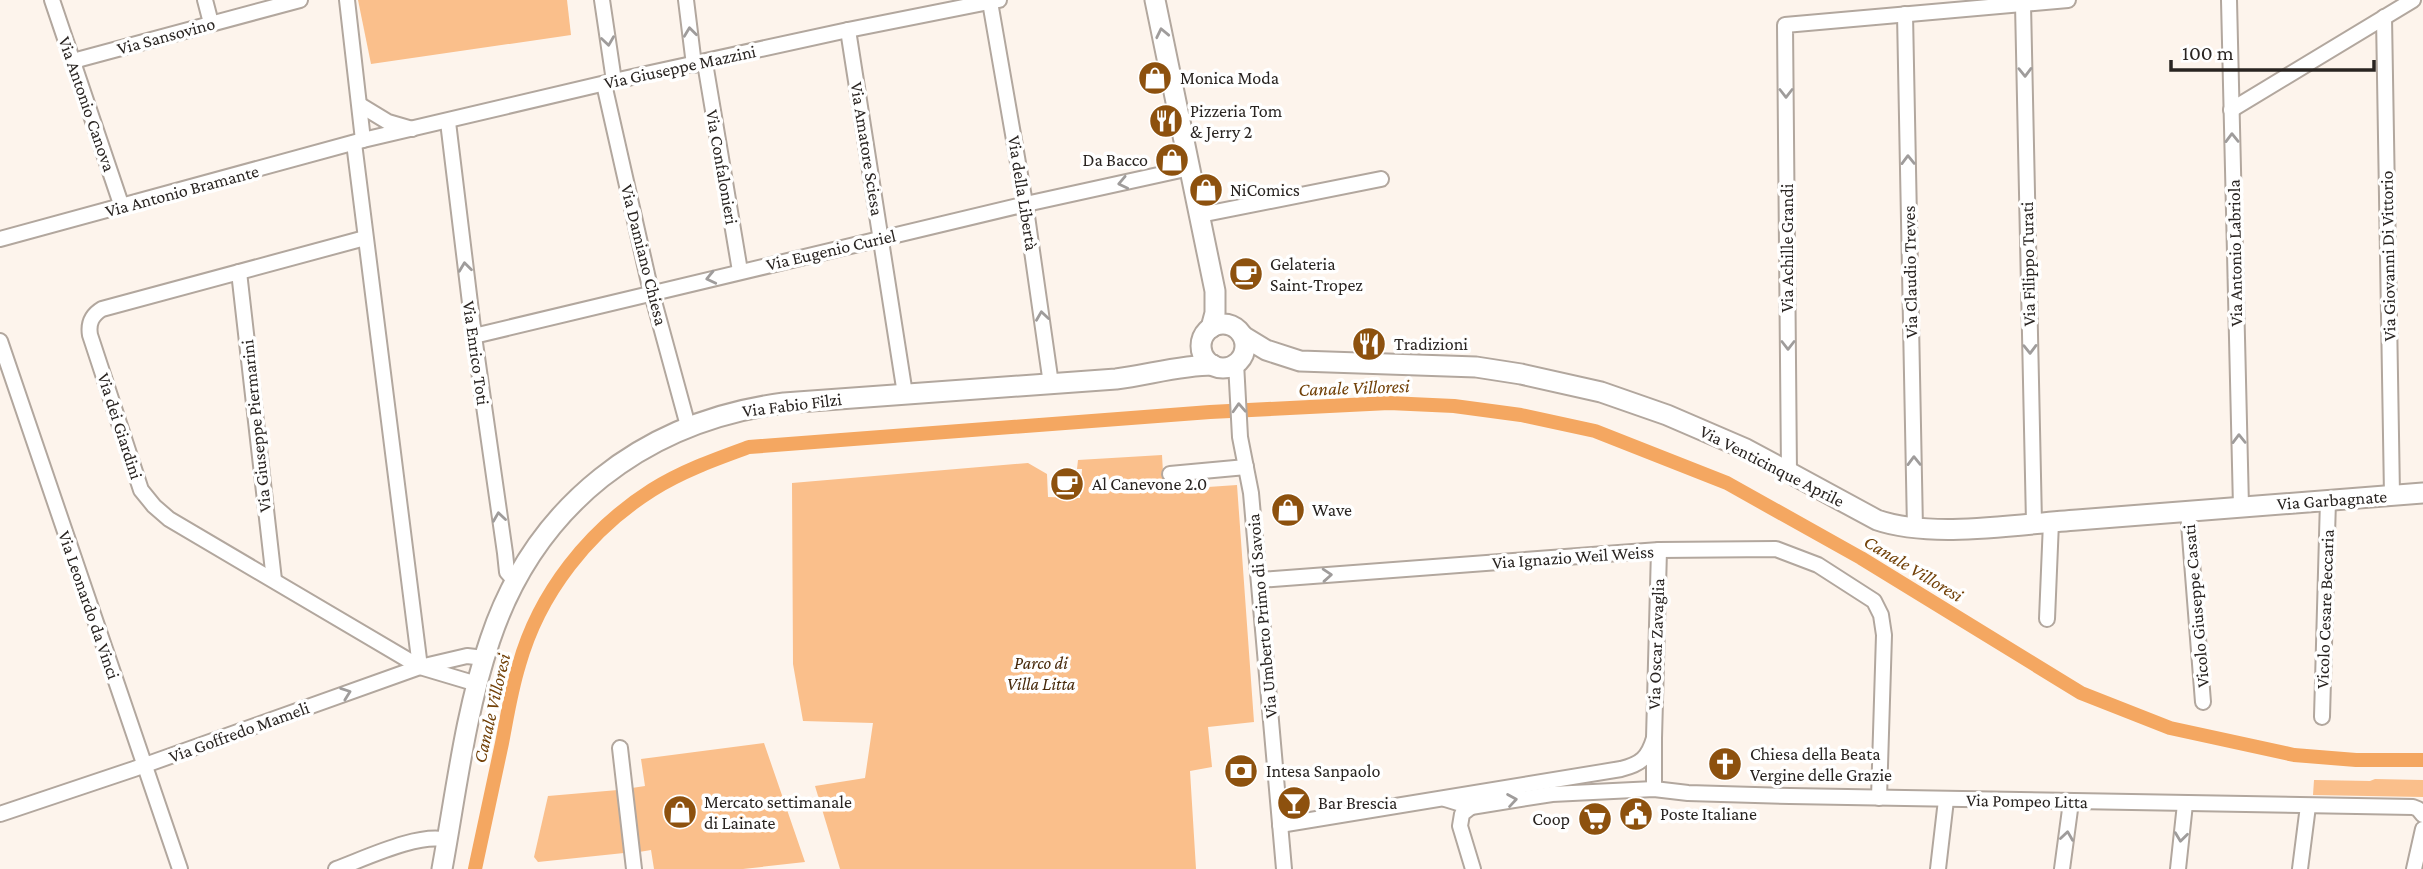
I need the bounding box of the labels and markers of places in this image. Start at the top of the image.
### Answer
shop icon: Monica Moda [1136,59,1174,97]
place label: Monica Moda [1180,68,1279,88]
place label: Pizzeria Tom & Jerry 2 [1190,101,1283,142]
restaurant icon: Pizzeria Tom & Jerry 2 [1147,102,1185,140]
shop icon: Da Bacco [1153,141,1191,179]
place label: Da Bacco [1082,150,1148,170]
shop icon: NiComics [1187,171,1225,209]
place label: NiComics [1230,180,1300,200]
place label: Gelateria Saint-Tropez [1270,254,1363,295]
cafe icon: Gelateria Saint-Tropez [1227,255,1265,293]
restaurant icon: Tradizioni [1350,325,1388,363]
place label: Tradizioni [1394,334,1468,354]
cafe icon: Al Canevone 2.0 [1048,465,1086,503]
place label: Al Canevone 2.0 [1092,474,1207,494]
shop icon: Wave [1269,491,1307,529]
place label: Wave [1312,500,1352,520]
place label: Chiesa della Beata Vergine delle Grazie [1750,744,1892,785]
church icon: Chiesa della Beata Vergine delle Grazie [1706,745,1744,783]
bank icon: Intesa Sanpaolo [1222,752,1260,790]
place label: Intesa Sanpaolo [1266,761,1380,781]
bar icon: Bar Brescia [1275,784,1313,822]
place label: Mercato settimanale di Lainate [704,792,852,833]
shop icon: Mercato settimanale di Lainate [661,793,699,831]
place label: Bar Brescia [1318,793,1397,813]
public building icon: Poste Italiane [1617,795,1655,833]
supermarket icon: Coop [1576,800,1614,838]
place label: Poste Italiane [1660,804,1757,824]
place label: Coop [1532,809,1570,829]

